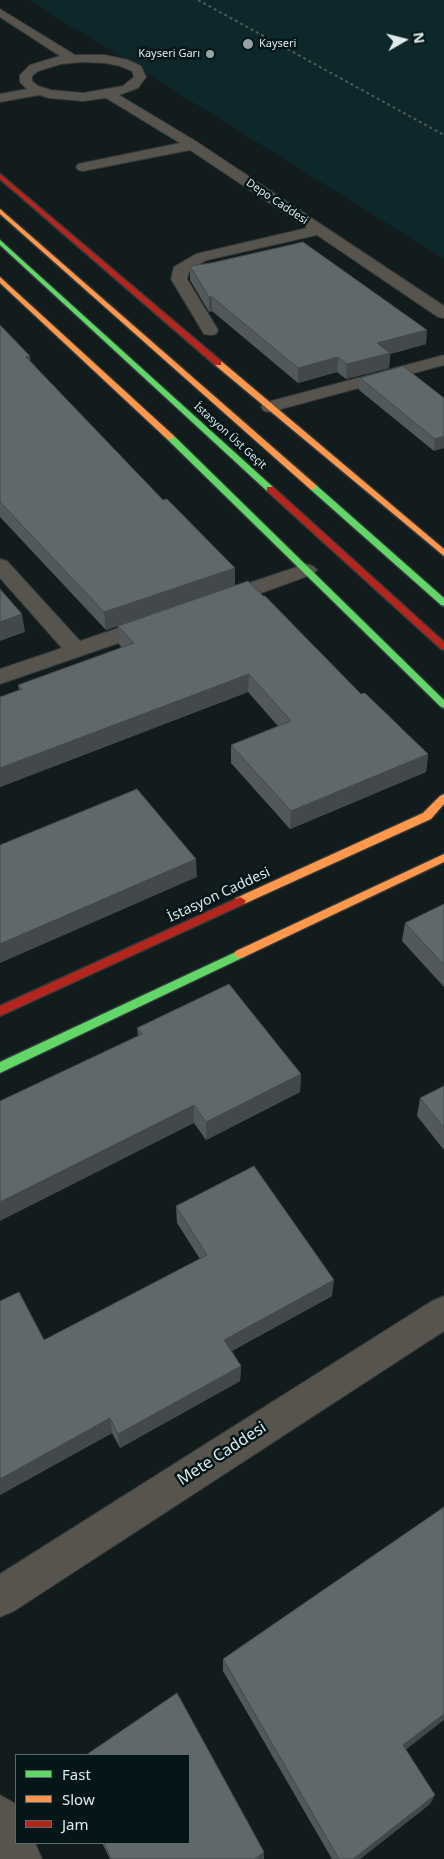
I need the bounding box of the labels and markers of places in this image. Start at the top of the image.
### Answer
marker: Kayseri [241,37,255,51]
place label: Kayseri [259,37,296,51]
place label: Kayseri Garı [138,47,200,61]
marker: Kayseri Garı [204,48,216,60]

